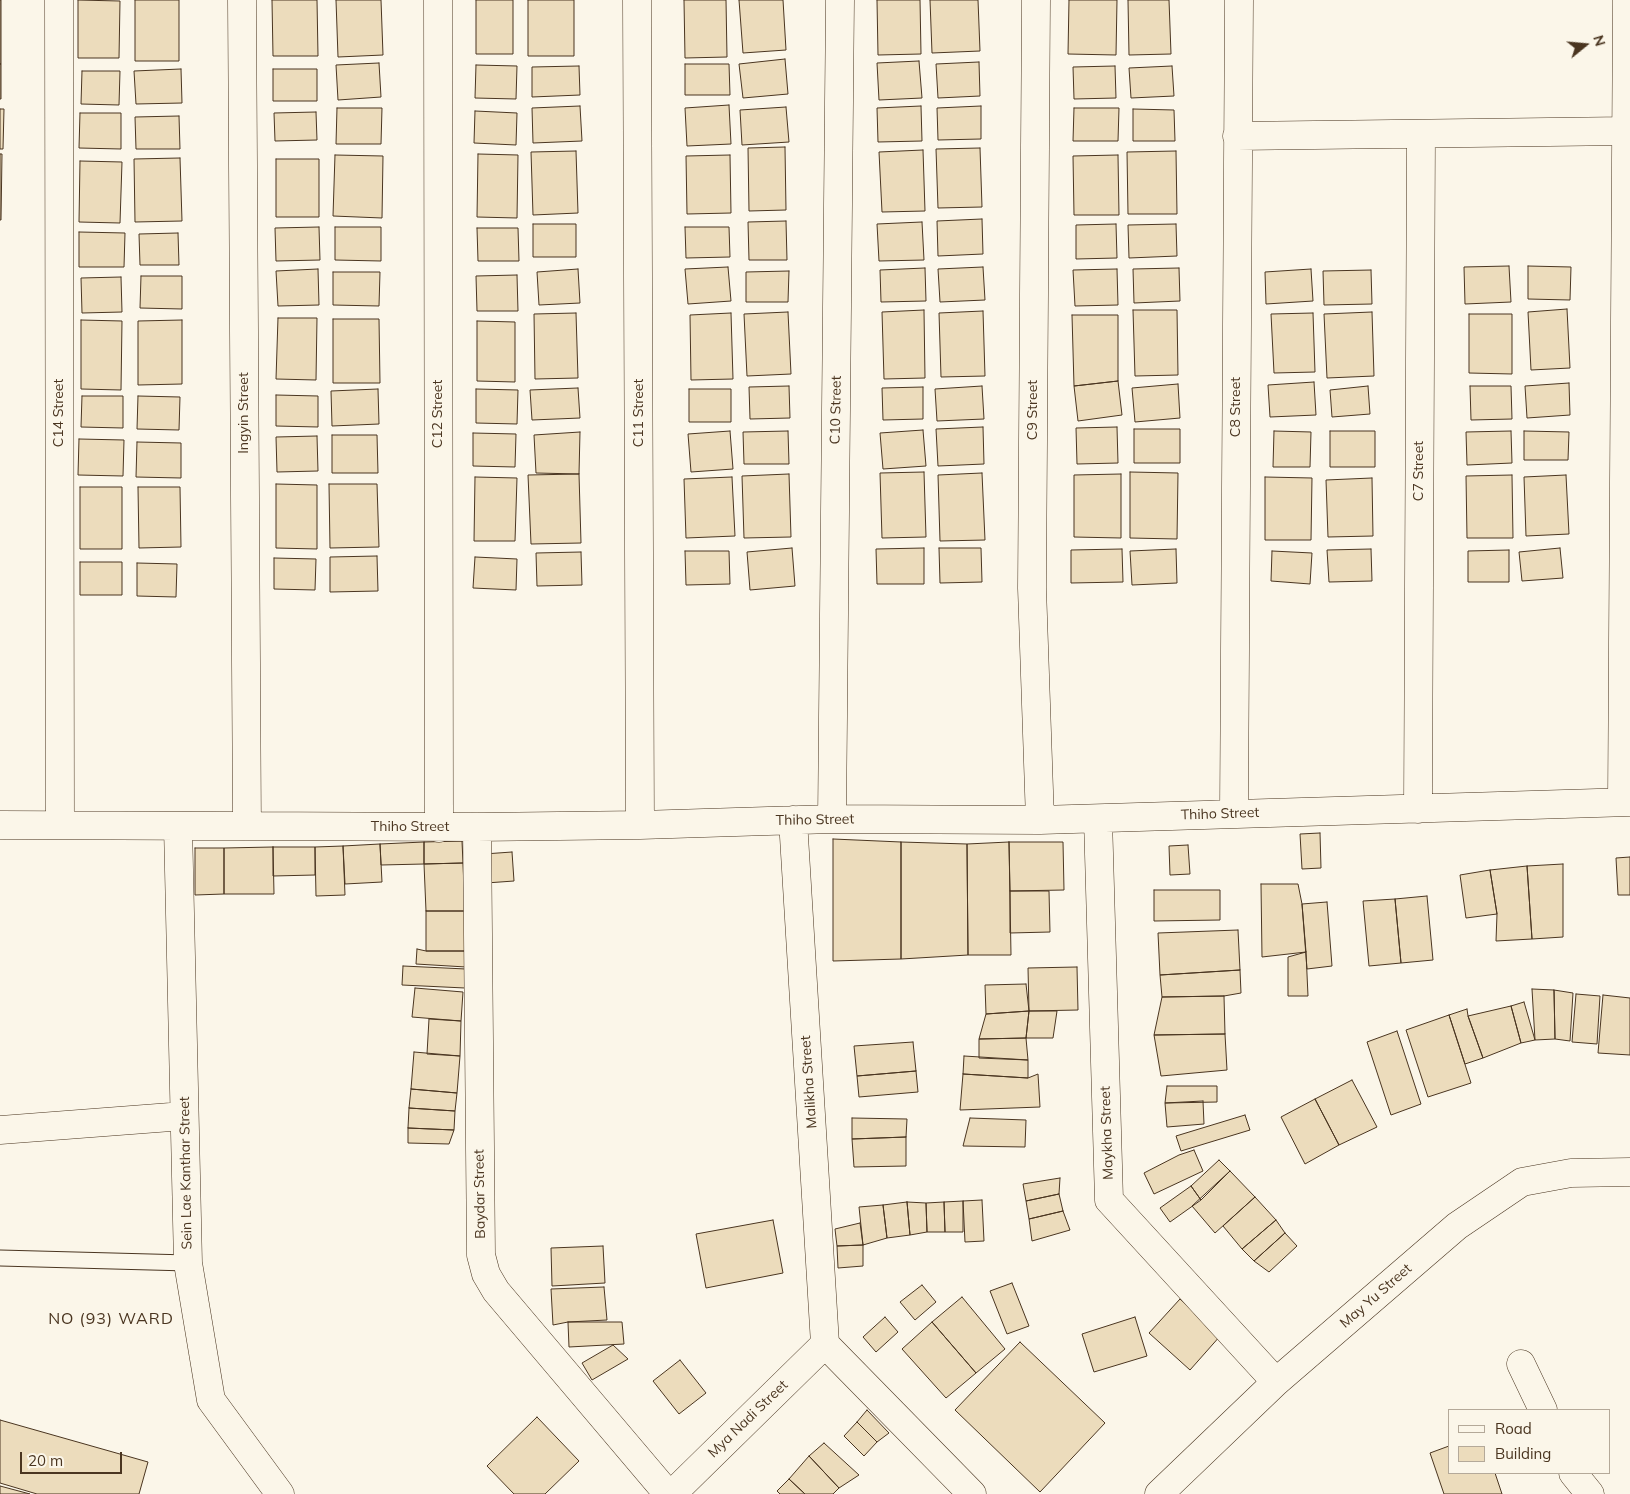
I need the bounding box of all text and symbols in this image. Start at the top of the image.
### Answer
north arrow [1560,20,1610,70]
text: N [1589,33,1609,48]
street label: Ingyin Street [236,372,252,454]
street label: C10 Street [827,375,845,445]
street label: C8 Street [1228,377,1244,437]
street label: C14 Street [51,379,67,447]
street label: C11 Street [631,379,647,447]
street label: C12 Street [430,380,446,448]
street label: C9 Street [1025,380,1041,440]
street label: C7 Street [1411,441,1427,501]
street label: Thiho Street [1180,804,1260,824]
street label: Thiho Street [776,811,854,829]
street label: Thiho Street [371,819,449,835]
street label: Malikha Street [797,1035,821,1129]
street label: Maykha Street [1097,1086,1117,1180]
street label: Sein Lae Kanthar Street [176,1096,196,1250]
street label: Baydar Street [471,1149,489,1239]
street label: May Yu Street [1337,1260,1415,1332]
district label: NO (93) WARD [47,1309,175,1329]
street label: Mya Nadi Street [705,1377,791,1461]
legend [1448,1409,1610,1474]
text: Road [1495,1419,1532,1438]
scale bar [22,1442,125,1474]
text: Building [1495,1444,1551,1463]
text: 20 m [28,1451,63,1470]

